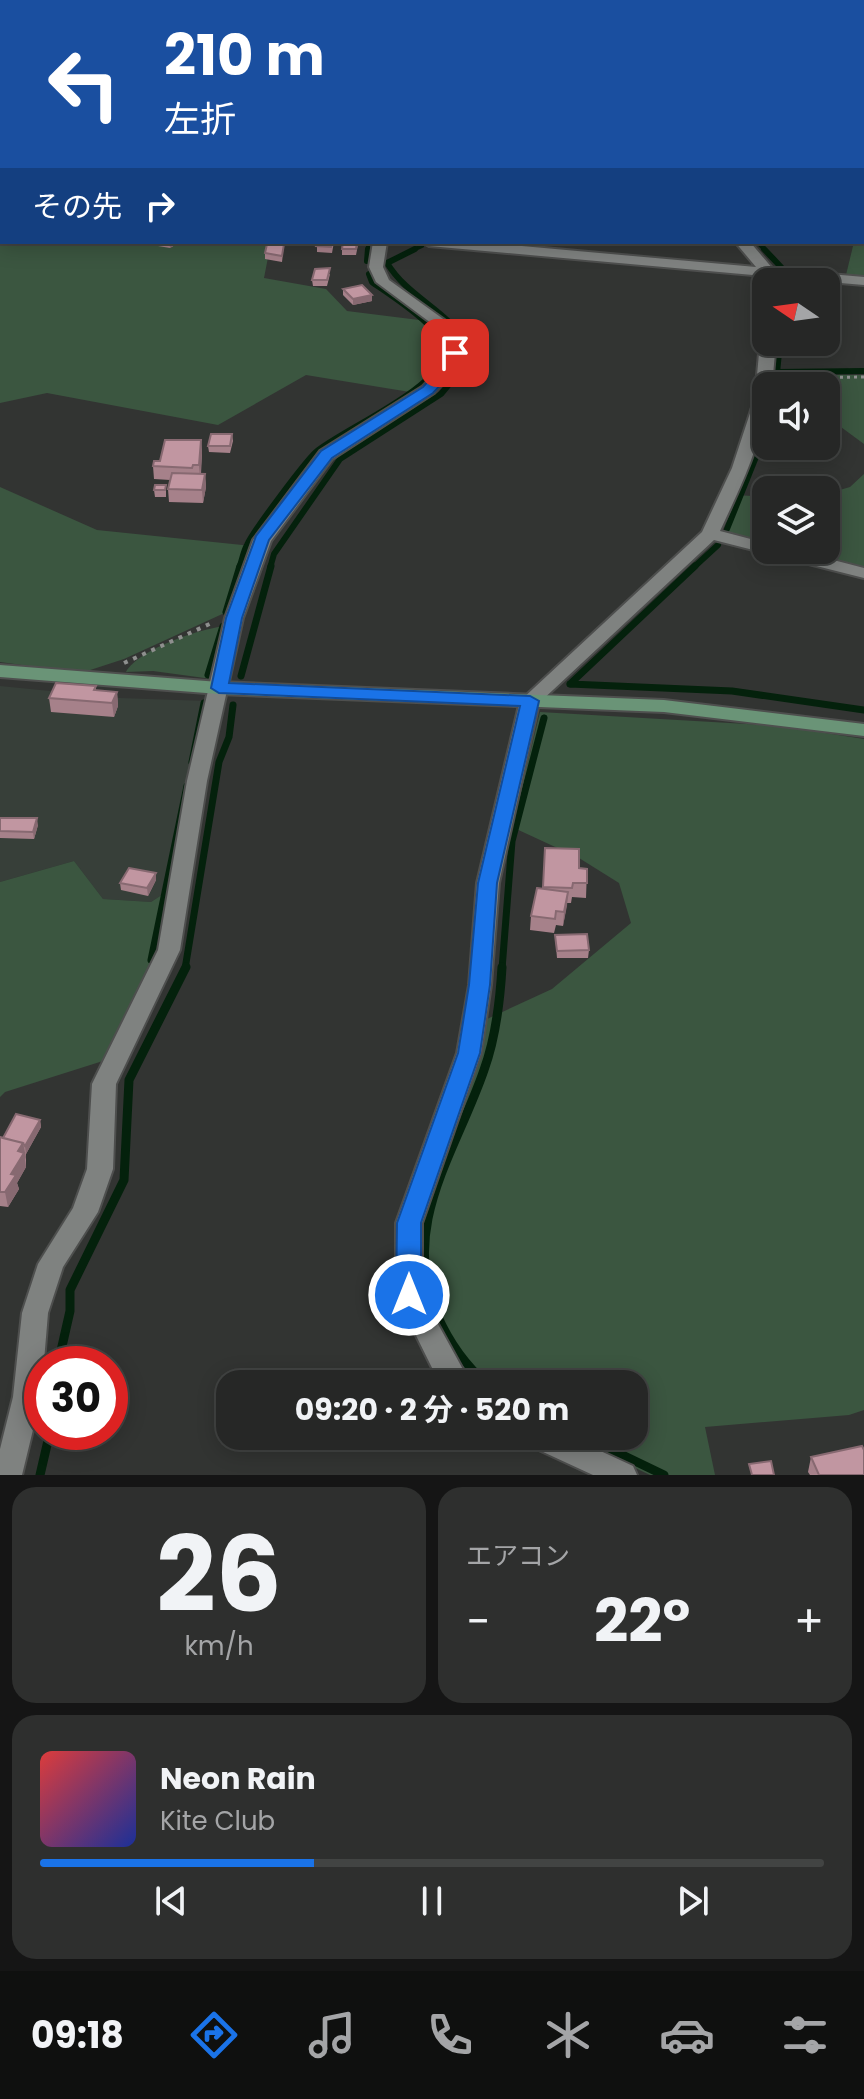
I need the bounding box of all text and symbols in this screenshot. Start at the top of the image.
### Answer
text: 210 m [164,16,325,95]
icon: left [32,32,136,136]
text: 左折 [164,94,236,145]
icon: right [138,184,182,228]
text: その先 [32,185,122,228]
north arrow [752,268,840,356]
map controls [752,268,840,564]
pin [421,319,489,387]
icon: arrive [433,331,477,375]
button: sound [752,372,840,460]
button: layers [752,476,840,564]
position arrow [367,1253,451,1337]
speed limit sign: 30 [24,1346,128,1450]
text: 09:20 · 2 分 · 520 m [295,1388,569,1431]
text: 26 [156,1502,282,1647]
text: エアコン [466,1538,570,1574]
text: 22° [594,1579,690,1663]
text: − [466,1591,490,1652]
text: + [794,1591,824,1652]
text: km/h [184,1628,254,1664]
text: Neon Rain [160,1757,316,1800]
text: Kite Club [160,1803,275,1839]
icon: previous [149,1879,193,1923]
icon: pause [410,1879,454,1923]
icon: next [671,1879,715,1923]
icon: directions [186,2007,242,2063]
icon: music [304,2007,360,2063]
icon: phone [422,2007,478,2063]
icon: climate [540,2007,596,2063]
icon: car [659,2007,715,2063]
icon: filters [777,2007,833,2063]
text: 09:18 [31,2010,124,2061]

